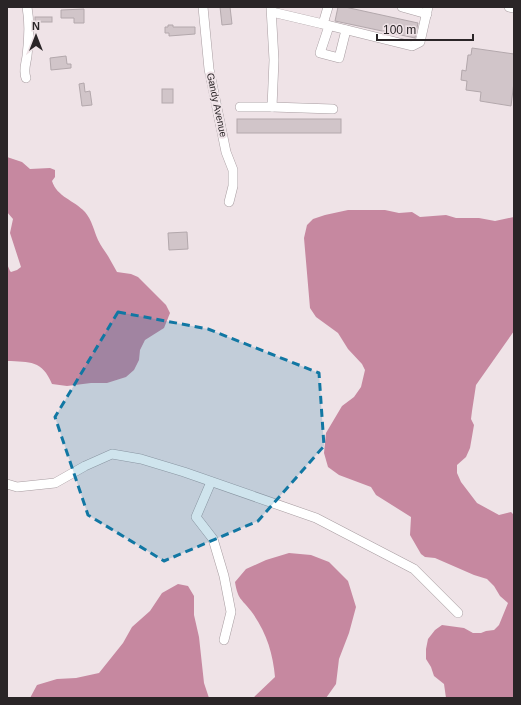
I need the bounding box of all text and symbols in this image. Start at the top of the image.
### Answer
north arrow [16,16,56,56]
scale bar [377,16,473,42]
text: N [32,20,40,32]
text: 100 m [383,23,416,37]
street label: Gandy Avenue [205,72,229,139]

